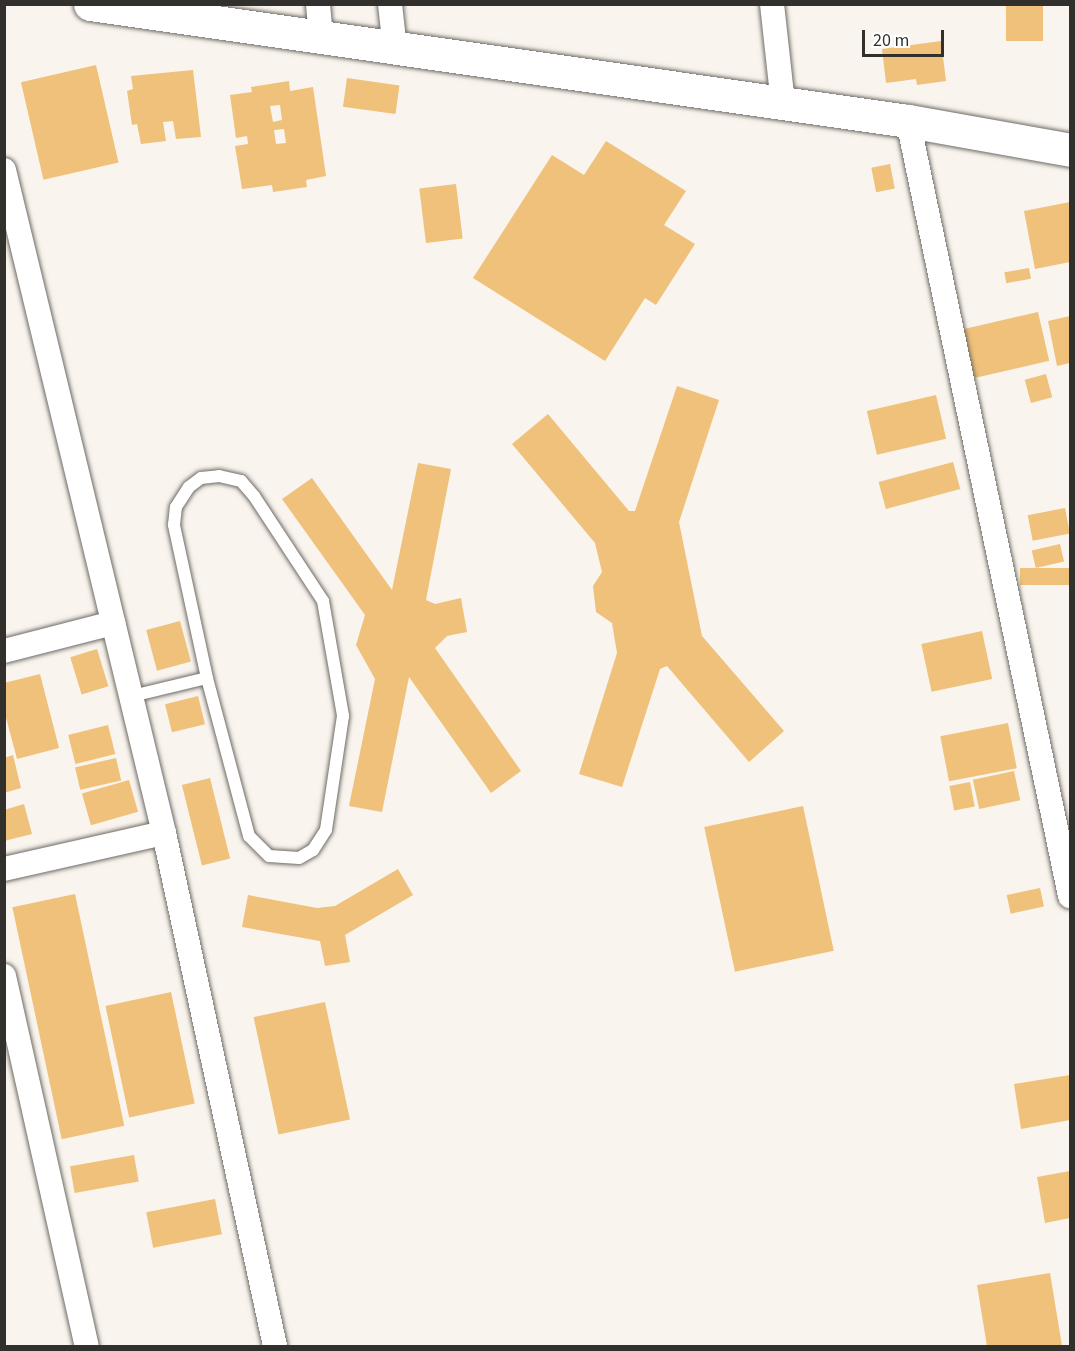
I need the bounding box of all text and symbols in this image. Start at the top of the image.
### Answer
scale bar [865,18,948,56]
text: 20 m [873,28,909,53]

